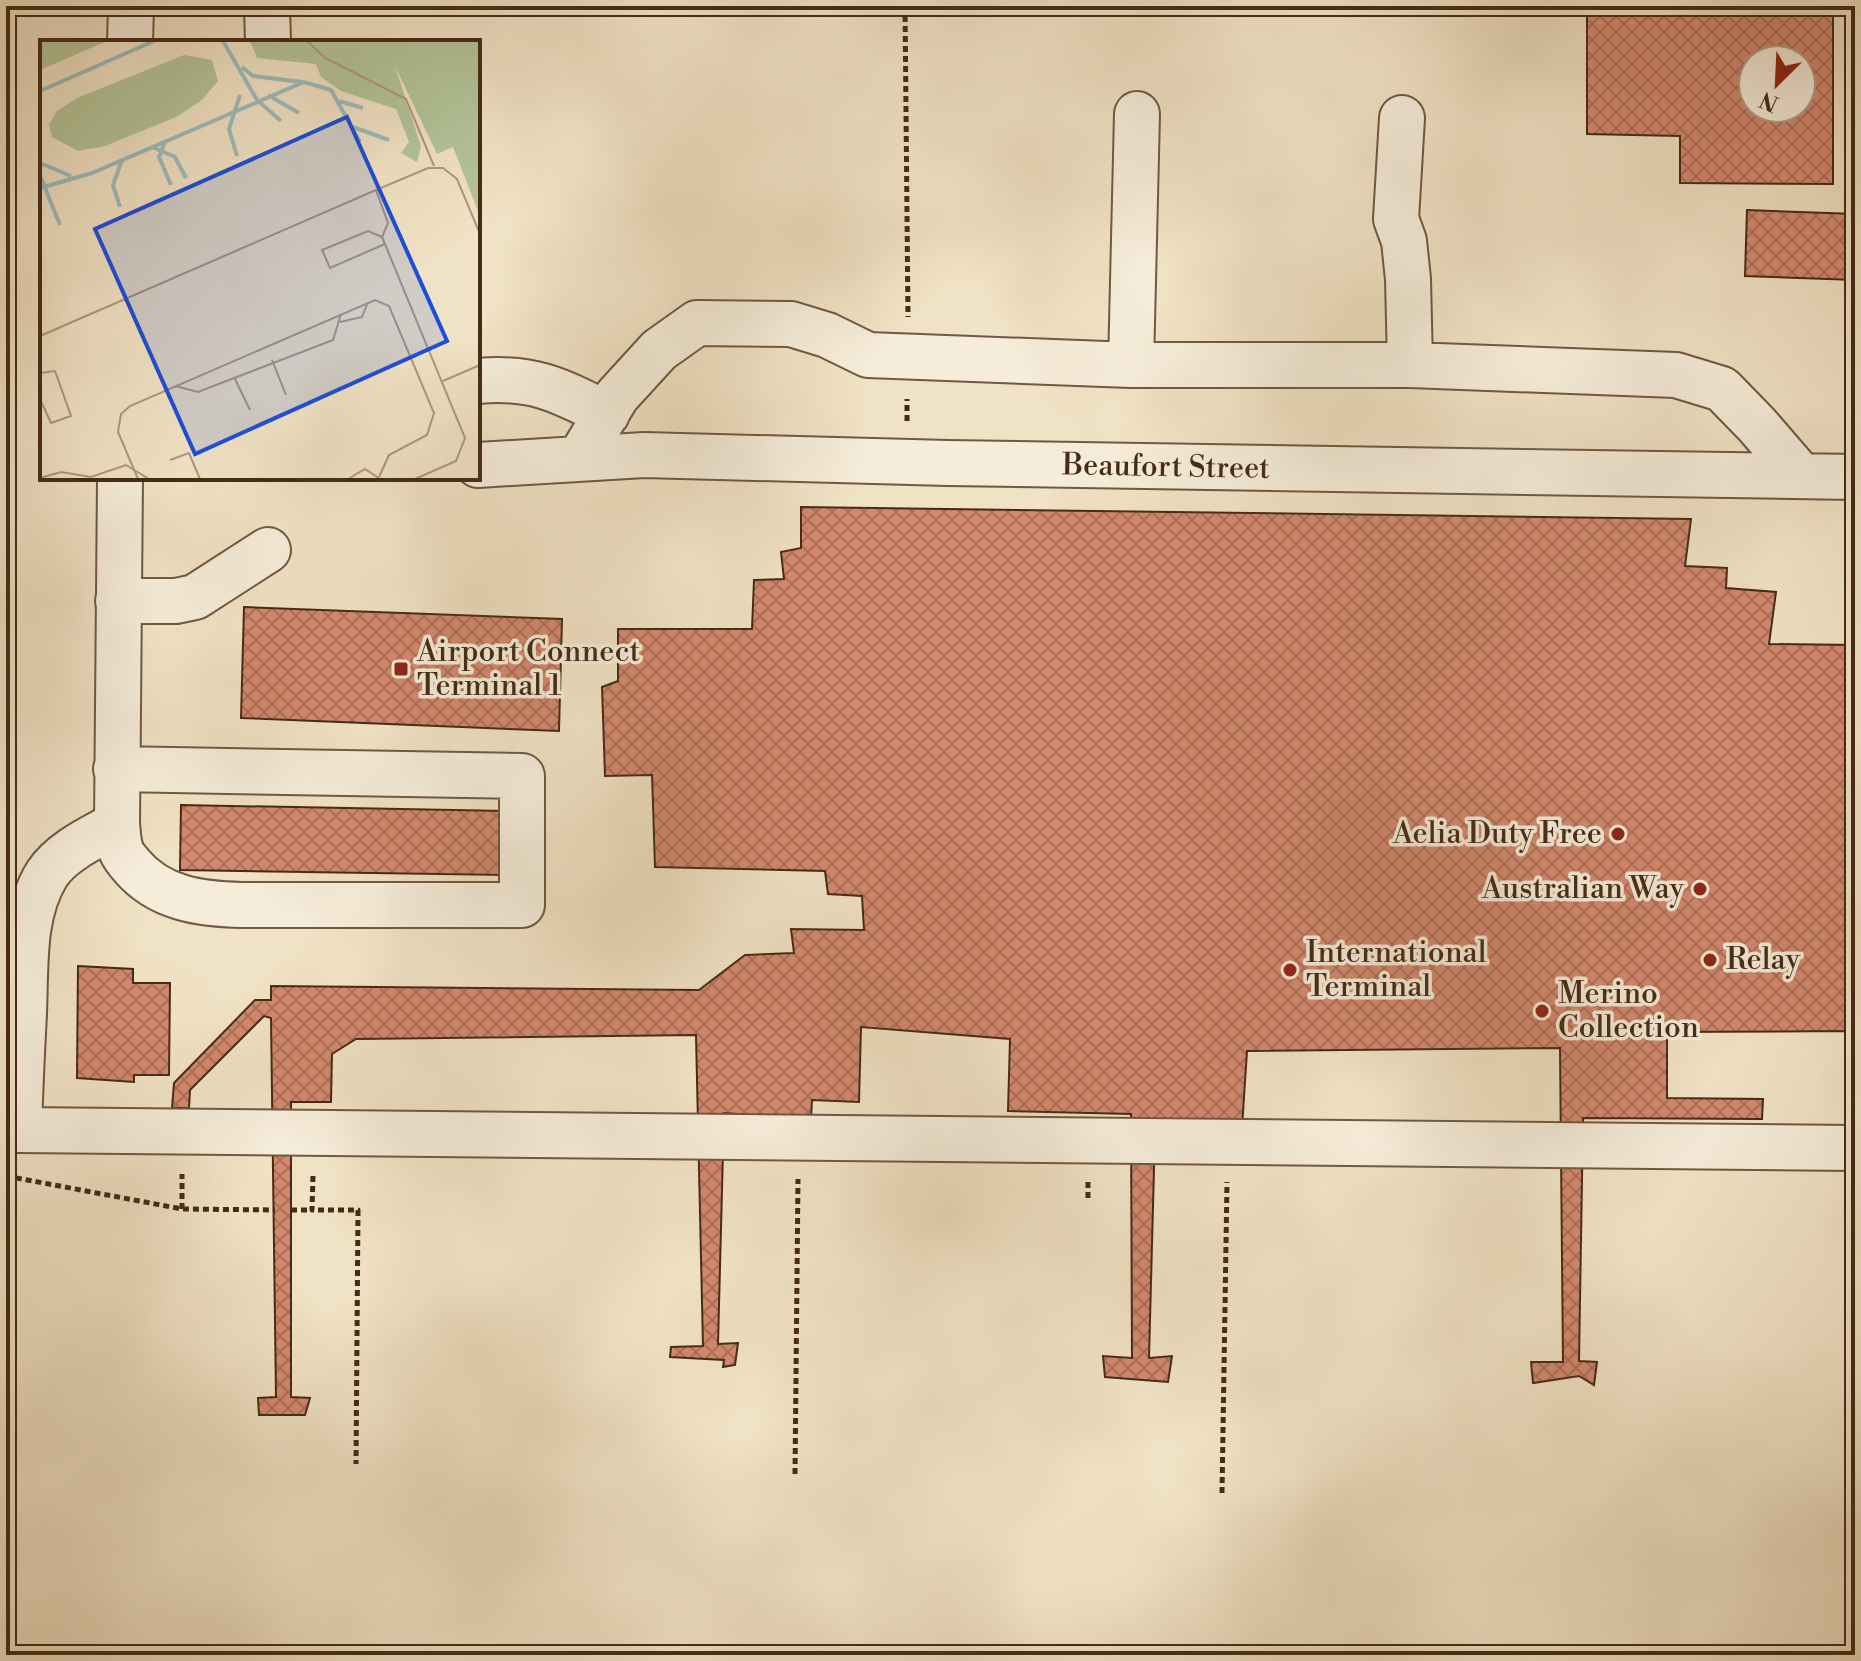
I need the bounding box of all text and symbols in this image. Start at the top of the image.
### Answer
inset map [40,40,480,480]
north arrow [1737,44,1817,124]
text: N [1755,85,1783,117]
street label: Beaufort Street [1061,446,1271,488]
place label: Airport Connect Terminal 1 [416,633,641,705]
marker: Airport Connect Terminal 1 [392,660,410,678]
place label: Aelia Duty Free [1392,815,1602,853]
marker: Aelia Duty Free [1609,825,1627,843]
place label: Australian Way [1481,870,1684,908]
marker: Australian Way [1691,880,1709,898]
place label: International Terminal [1306,934,1487,1006]
place label: Relay [1726,941,1800,979]
marker: Relay [1701,951,1719,969]
marker: International Terminal [1281,961,1299,979]
place label: Merino Collection [1558,975,1699,1047]
marker: Merino Collection [1533,1002,1551,1020]

